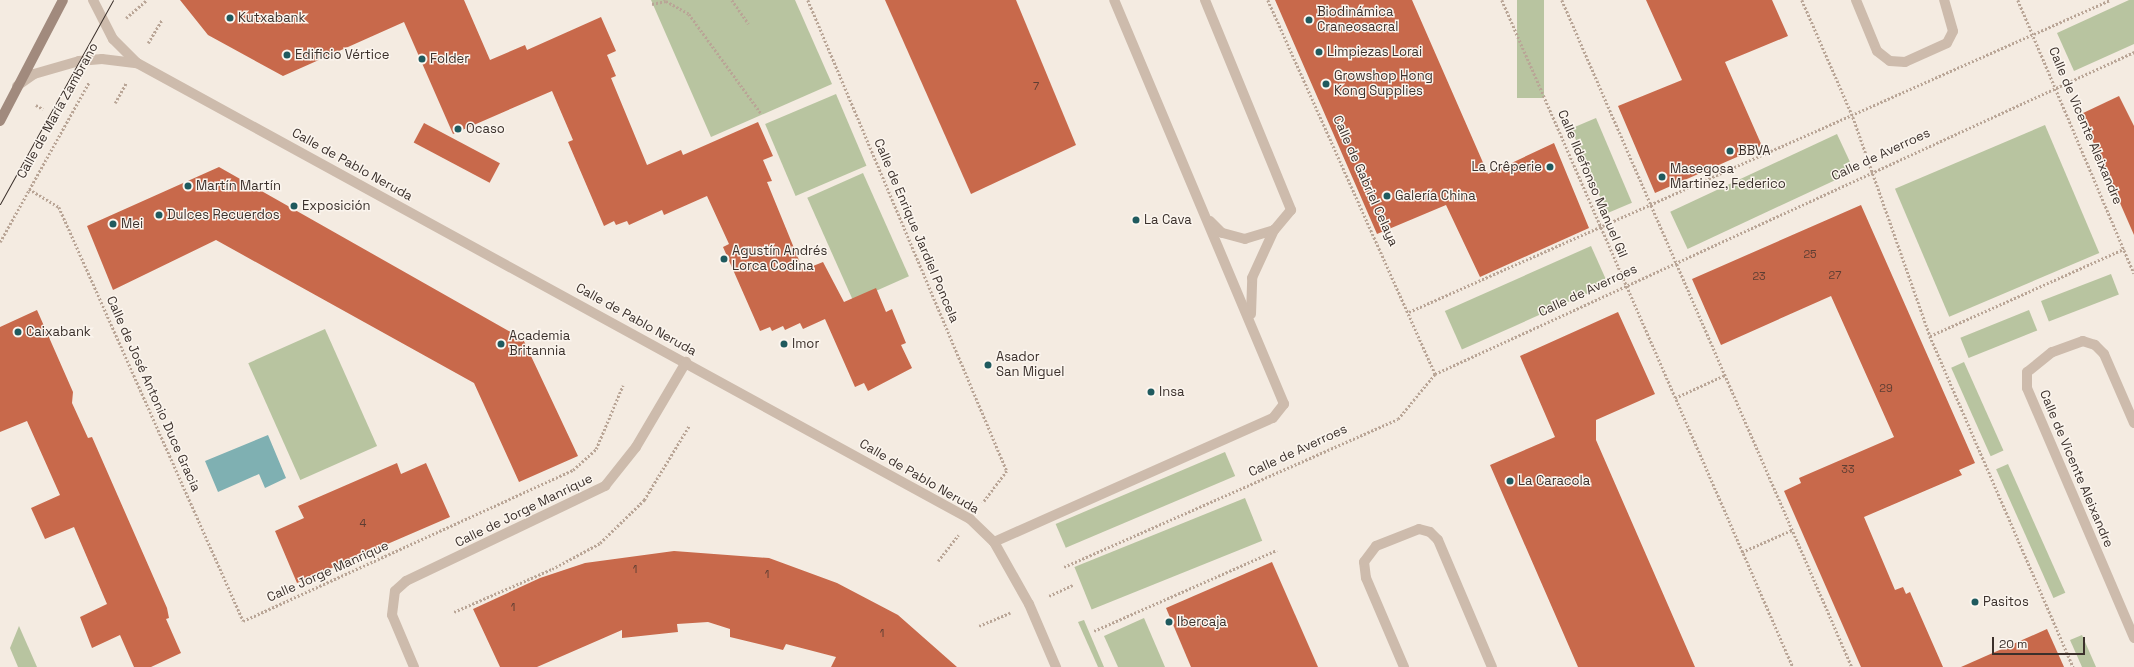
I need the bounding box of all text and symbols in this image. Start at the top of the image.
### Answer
place label: Biodinámica Craneosacral [1317,5,1398,36]
place label: Kutxabank [238,10,306,26]
marker: Kutxabank [225,13,235,23]
marker: Biodinámica Craneosacral [1304,15,1314,25]
street label: Calle de María Zambrano [14,40,102,182]
place label: Limpiezas Lorai [1327,44,1422,60]
street label: Calle de Vicente Aleixandre [2045,45,2125,207]
place label: Edificio Vértice [295,47,390,63]
marker: Limpiezas Lorai [1314,47,1324,57]
marker: Edificio Vértice [282,50,292,60]
place label: Folder [430,51,469,67]
marker: Folder [417,54,427,64]
place label: Growshop Hong Kong Supplies [1334,69,1433,100]
house number: 7 [1033,79,1039,93]
marker: Growshop Hong Kong Supplies [1321,79,1331,89]
street label: Calle Ildefonso Manuel Gil [1554,108,1630,260]
street label: Calle de Gabriel Celaya [1329,113,1401,249]
place label: Ocaso [466,121,505,137]
marker: Ocaso [453,124,463,134]
street label: Calle de Pablo Neruda [289,125,415,205]
street label: Calle de Averroes [1829,125,1933,185]
street label: Calle de Enrique Jardiel Poncela [870,137,962,325]
place label: BBVA [1738,143,1771,159]
marker: BBVA [1725,146,1735,156]
place label: La Crêperie [1472,159,1542,175]
marker: La Crêperie [1545,162,1555,172]
place label: Masegosa Martinez, Federico [1670,162,1786,193]
marker: Masegosa Martinez, Federico [1657,172,1667,182]
place label: Martín Martín [196,178,281,194]
marker: Martín Martín [183,181,193,191]
place label: Galería China [1395,188,1476,204]
marker: Galería China [1382,191,1392,201]
place label: Exposición [302,198,370,214]
marker: Exposición [289,201,299,211]
place label: Dulces Recuerdos [167,207,280,223]
marker: Dulces Recuerdos [154,210,164,220]
place label: La Cava [1144,212,1192,228]
marker: La Cava [1131,215,1141,225]
place label: Mei [121,216,143,232]
marker: Mei [108,219,118,229]
place label: Agustín Andrés Lorca Codina [732,244,827,275]
house number: 25 [1803,247,1817,261]
marker: Agustín Andrés Lorca Codina [719,254,729,264]
street label: Calle de Averroes [1536,261,1640,321]
house number: 27 [1829,268,1841,282]
house number: 23 [1752,269,1766,283]
street label: Calle de Pablo Neruda [573,280,699,360]
street label: Calle de José Antonio Duce Gracia [103,294,203,494]
place label: Caixabank [26,324,91,340]
marker: Caixabank [13,327,23,337]
place label: Academia Britannia [509,329,570,360]
place label: Imor [792,336,819,352]
marker: Academia Britannia [496,339,506,349]
marker: Imor [779,339,789,349]
place label: Asador San Miguel [996,350,1064,381]
marker: Asador San Miguel [983,360,993,370]
house number: 29 [1879,381,1893,395]
place label: Insa [1159,384,1184,400]
marker: Insa [1146,387,1156,397]
street label: Calle de Vicente Aleixandre [2036,388,2116,550]
street label: Calle de Averroes [1246,421,1350,481]
street label: Calle de Pablo Neruda [856,436,982,518]
house number: 33 [1841,462,1855,476]
street label: Calle de Jorge Manrique [453,471,595,551]
place label: La Caracola [1518,473,1590,489]
marker: La Caracola [1505,476,1515,486]
house number: 4 [360,516,366,530]
street label: Calle Jorge Manrique [265,538,391,606]
house number: 1 [633,562,637,576]
house number: 1 [765,567,769,581]
place label: Pasitos [1983,594,2029,610]
marker: Pasitos [1970,597,1980,607]
house number: 1 [511,600,515,614]
place label: Ibercaja [1177,614,1227,630]
marker: Ibercaja [1164,617,1174,627]
house number: 1 [880,626,884,640]
scale bar [1994,629,2087,655]
text: 20 m [1999,636,2027,652]

